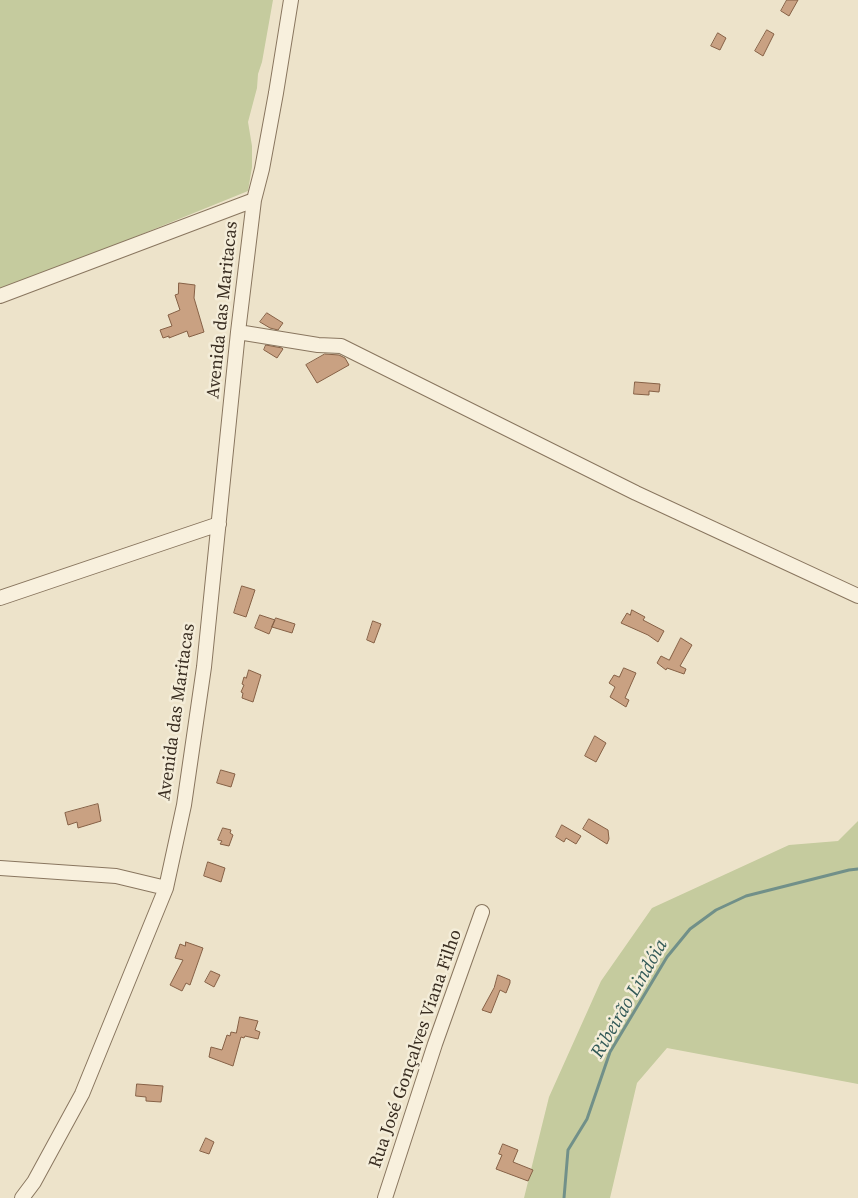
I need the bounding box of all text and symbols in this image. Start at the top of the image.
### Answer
street label: Avenida das Maritacas [203,220,243,400]
street label: Avenida das Maritacas [154,622,200,802]
street label: Rua José Gonçalves Viana Filho [365,927,467,1171]
water label: Ribeirão Lindóia [587,935,673,1063]

